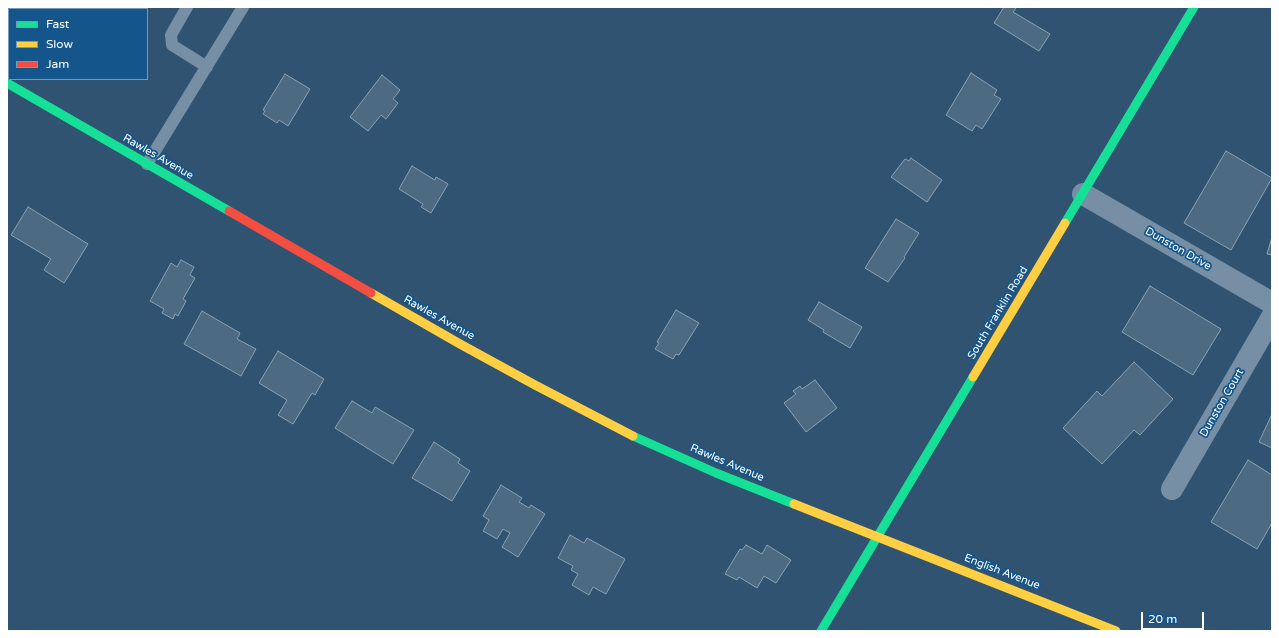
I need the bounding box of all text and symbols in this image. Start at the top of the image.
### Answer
legend [8,8,148,80]
text: Fast [46,17,69,31]
text: Slow [46,37,73,51]
text: Jam [46,57,69,71]
street label: Rawles Avenue [120,132,196,182]
street label: Dunston Drive [1143,225,1213,273]
street label: South Franklin Road [965,264,1031,362]
street label: Rawles Avenue [401,293,477,343]
street label: Dunston Court [1197,367,1247,439]
street label: Rawles Avenue [688,441,766,485]
street label: English Avenue [962,551,1042,593]
scale bar [1143,604,1206,630]
text: 20 m [1148,612,1177,626]

